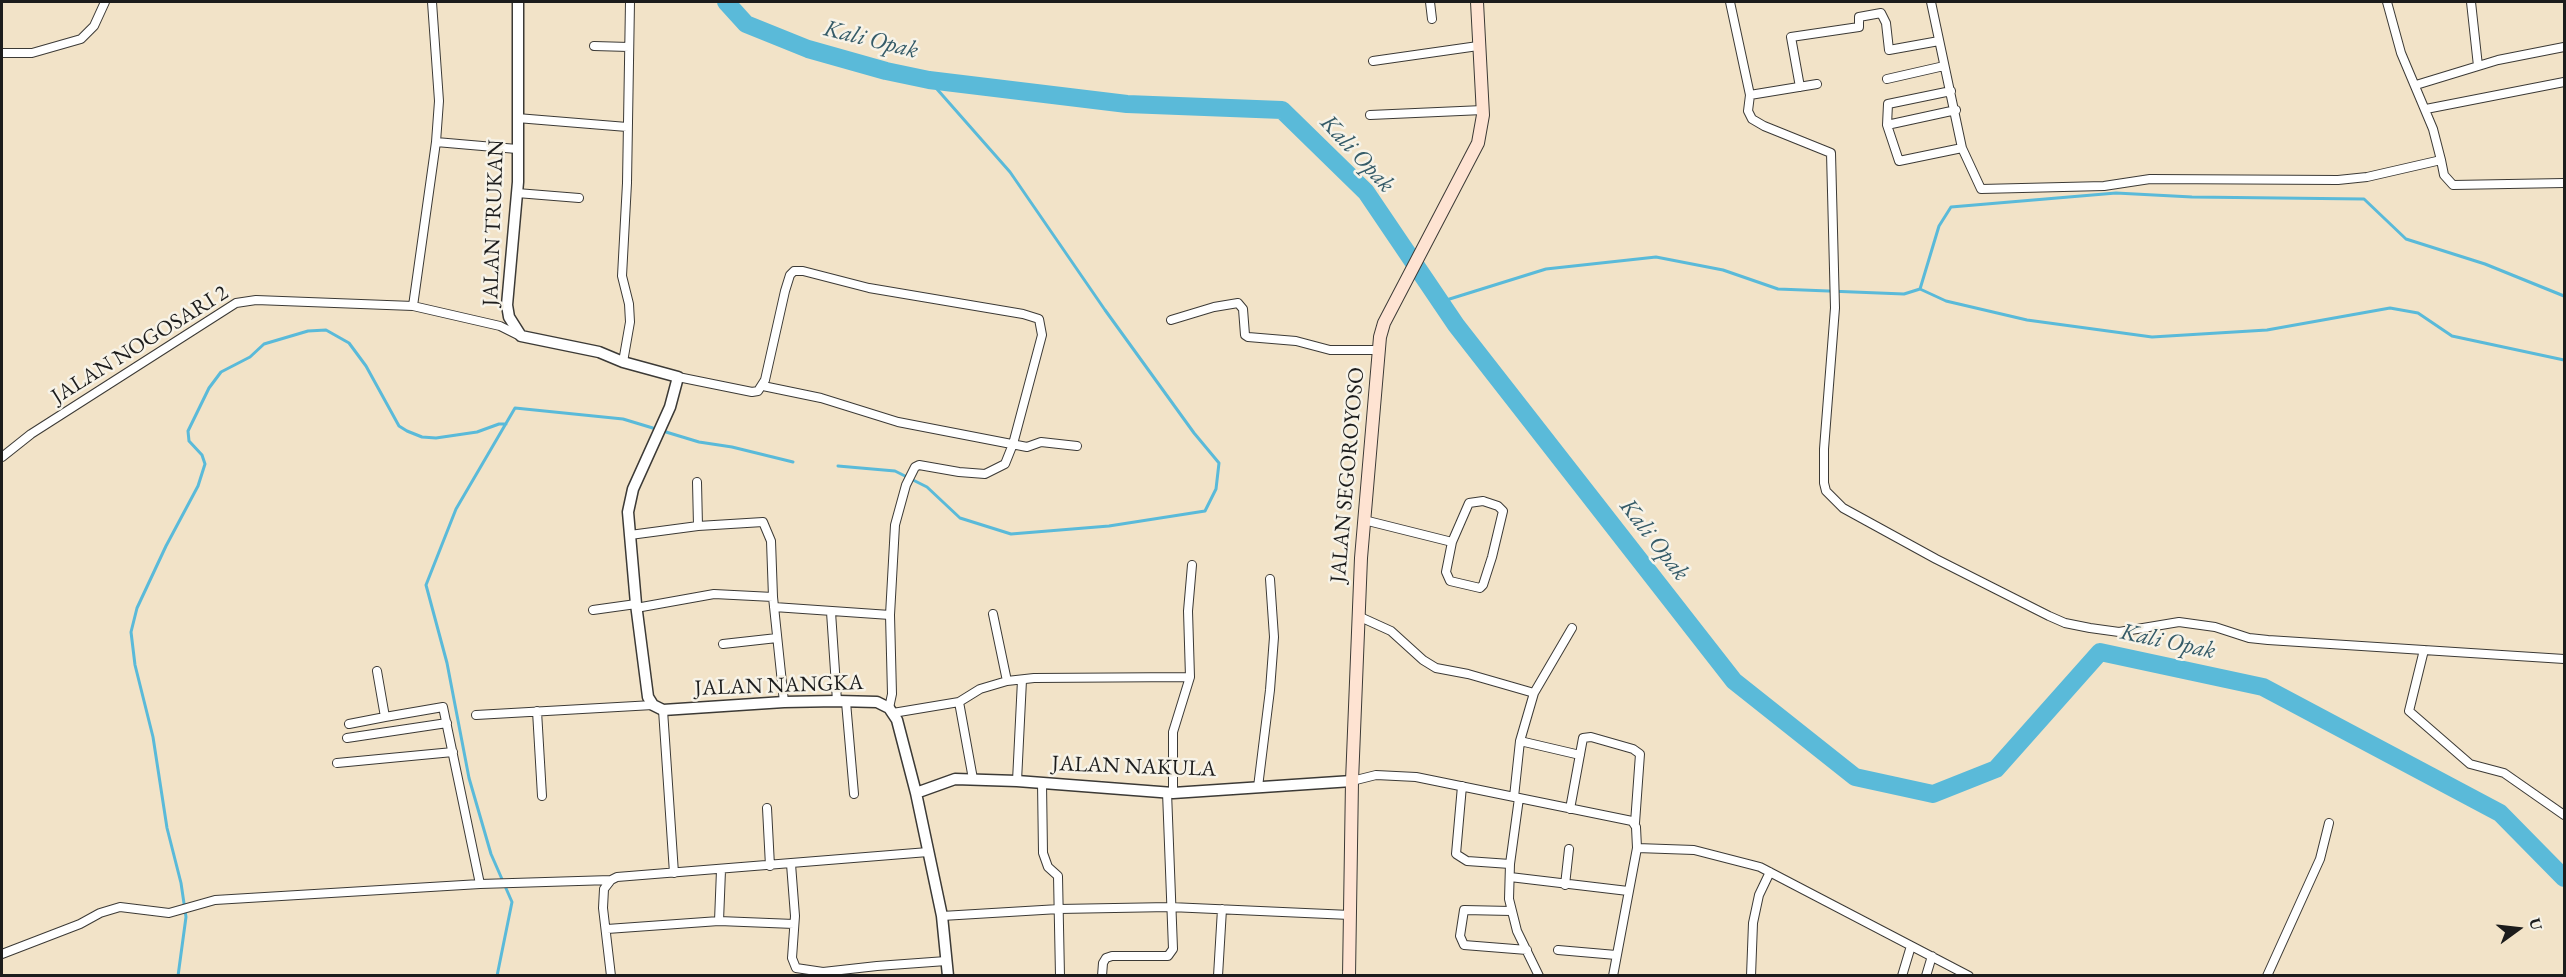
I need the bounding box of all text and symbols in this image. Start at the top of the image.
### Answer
water label: Kali Opak [821,14,921,66]
water label: Kali Opak [1314,109,1400,199]
street label: JALAN TRUKAN [478,139,510,307]
street label: JALAN NOGOSARI 2 [47,280,233,410]
street label: JALAN SEGOROYOSO [1325,366,1371,584]
water label: Kali Opak [1613,493,1695,587]
water label: Kali Opak [2118,618,2218,666]
street label: JALAN NANGKA [694,670,864,702]
street label: JALAN NAKULA [1051,751,1217,783]
north arrow [2488,899,2548,959]
text: U [2524,916,2548,933]

